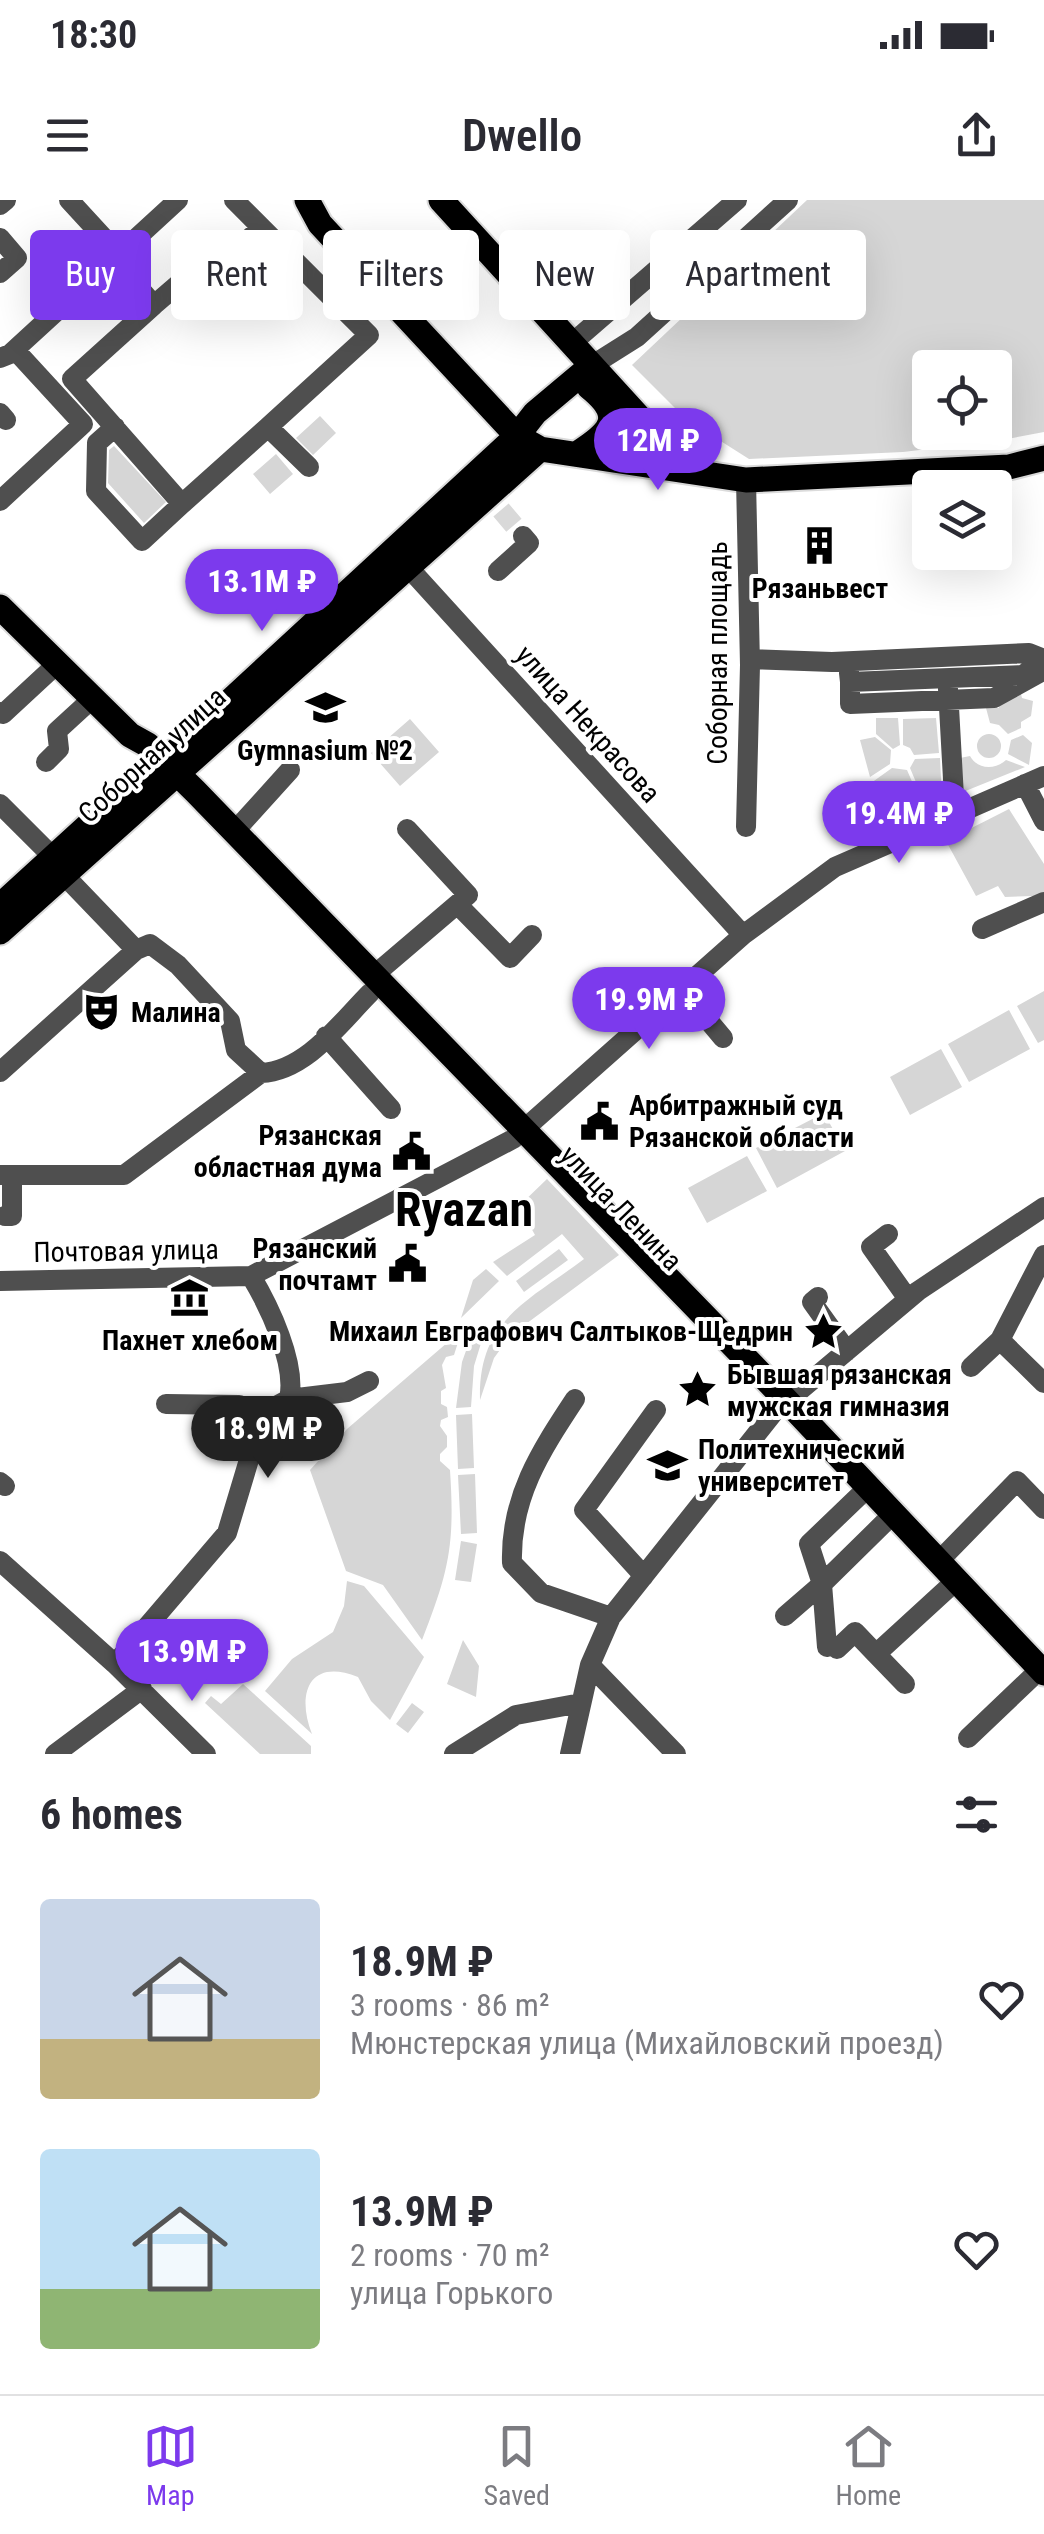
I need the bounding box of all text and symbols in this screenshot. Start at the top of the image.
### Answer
text: 18:30 [50,13,137,57]
icon: menu [40,108,95,163]
icon: share [949,108,1004,163]
text: Dwello [462,109,582,162]
chip: Buy [30,230,151,320]
chip: Rent [171,230,303,320]
chip: Filters [323,230,479,320]
chip: New [499,230,630,320]
chip: Apartment [650,230,866,320]
map controls [912,350,1012,570]
button: locate [912,350,1012,450]
pin: 12M ₽ [588,408,728,493]
text: 12M ₽ [616,421,700,459]
button: layers [912,470,1012,570]
building icon: Рязаньвест [799,525,841,567]
street label: Соборная площадь [701,541,734,765]
pin: 13.1M ₽ [170,549,354,634]
text: 13.1M ₽ [207,562,317,600]
place label: Рязаньвест [752,572,888,605]
street label: улица Некрасова [509,639,667,809]
street label: Соборная улица [72,680,232,830]
school or university icon: Gymnasium №2 [304,687,346,729]
place label: Gymnasium №2 [237,734,413,767]
pin: 19.4M ₽ [807,781,991,866]
text: 19.4M ₽ [844,794,954,832]
pin: 19.9M ₽ [557,967,741,1052]
text: 19.9M ₽ [594,980,704,1018]
theatre icon: Малина [80,991,122,1033]
place label: Малина [131,996,221,1029]
place label: Арбитражный суд Рязанской области [629,1089,854,1154]
public building icon: Арбитражный суд Рязанской области [578,1100,620,1142]
place label: Рязанская областная дума [194,1119,382,1184]
public building icon: Рязанская областная дума [391,1130,433,1172]
street label: улица Ленина [553,1139,689,1277]
district label: Ryazan [395,1181,533,1238]
place label: Рязанский почтамт [252,1232,377,1297]
street label: Почтовая улица [33,1233,219,1269]
public building icon: Рязанский почтамт [386,1243,428,1285]
museum icon: Пахнет хлебом [169,1276,211,1318]
place icon: Михаил Евграфович Салтыков-Щедрин [802,1310,844,1352]
place label: Михаил Евграфович Салтыков-Щедрин [329,1315,793,1348]
place label: Пахнет хлебом [102,1324,278,1357]
place label: Бывшая рязанская мужская гимназия [727,1358,952,1423]
place icon: Бывшая рязанская мужская гимназия [676,1369,718,1411]
pin: 18.9M ₽ [176,1396,360,1481]
text: 18.9M ₽ [213,1409,323,1447]
place label: Политехнический университет [698,1433,905,1498]
school or university icon: Политехнический университет [647,1444,689,1486]
pin: 13.9M ₽ [100,1619,284,1704]
text: 13.9M ₽ [137,1632,247,1670]
icon: filters [949,1787,1004,1842]
text: 6 homes [40,1790,183,1839]
text: 18.9M ₽ [350,1937,494,1986]
icon: home [120,1939,240,2059]
icon: heart [974,1972,1029,2027]
text: 3 rooms · 86 m² [350,1986,549,2024]
text: Мюнстерская улица (Михайловский проезд) [350,2024,944,2062]
text: 13.9M ₽ [350,2187,494,2236]
icon: home [120,2189,240,2309]
icon: heart [949,2222,1004,2277]
text: 2 rooms · 70 m² [350,2236,549,2274]
text: улица Горького [350,2274,553,2312]
tab: Map [143,2419,198,2512]
tab: Saved [483,2419,550,2512]
tab: Home [836,2419,901,2512]

